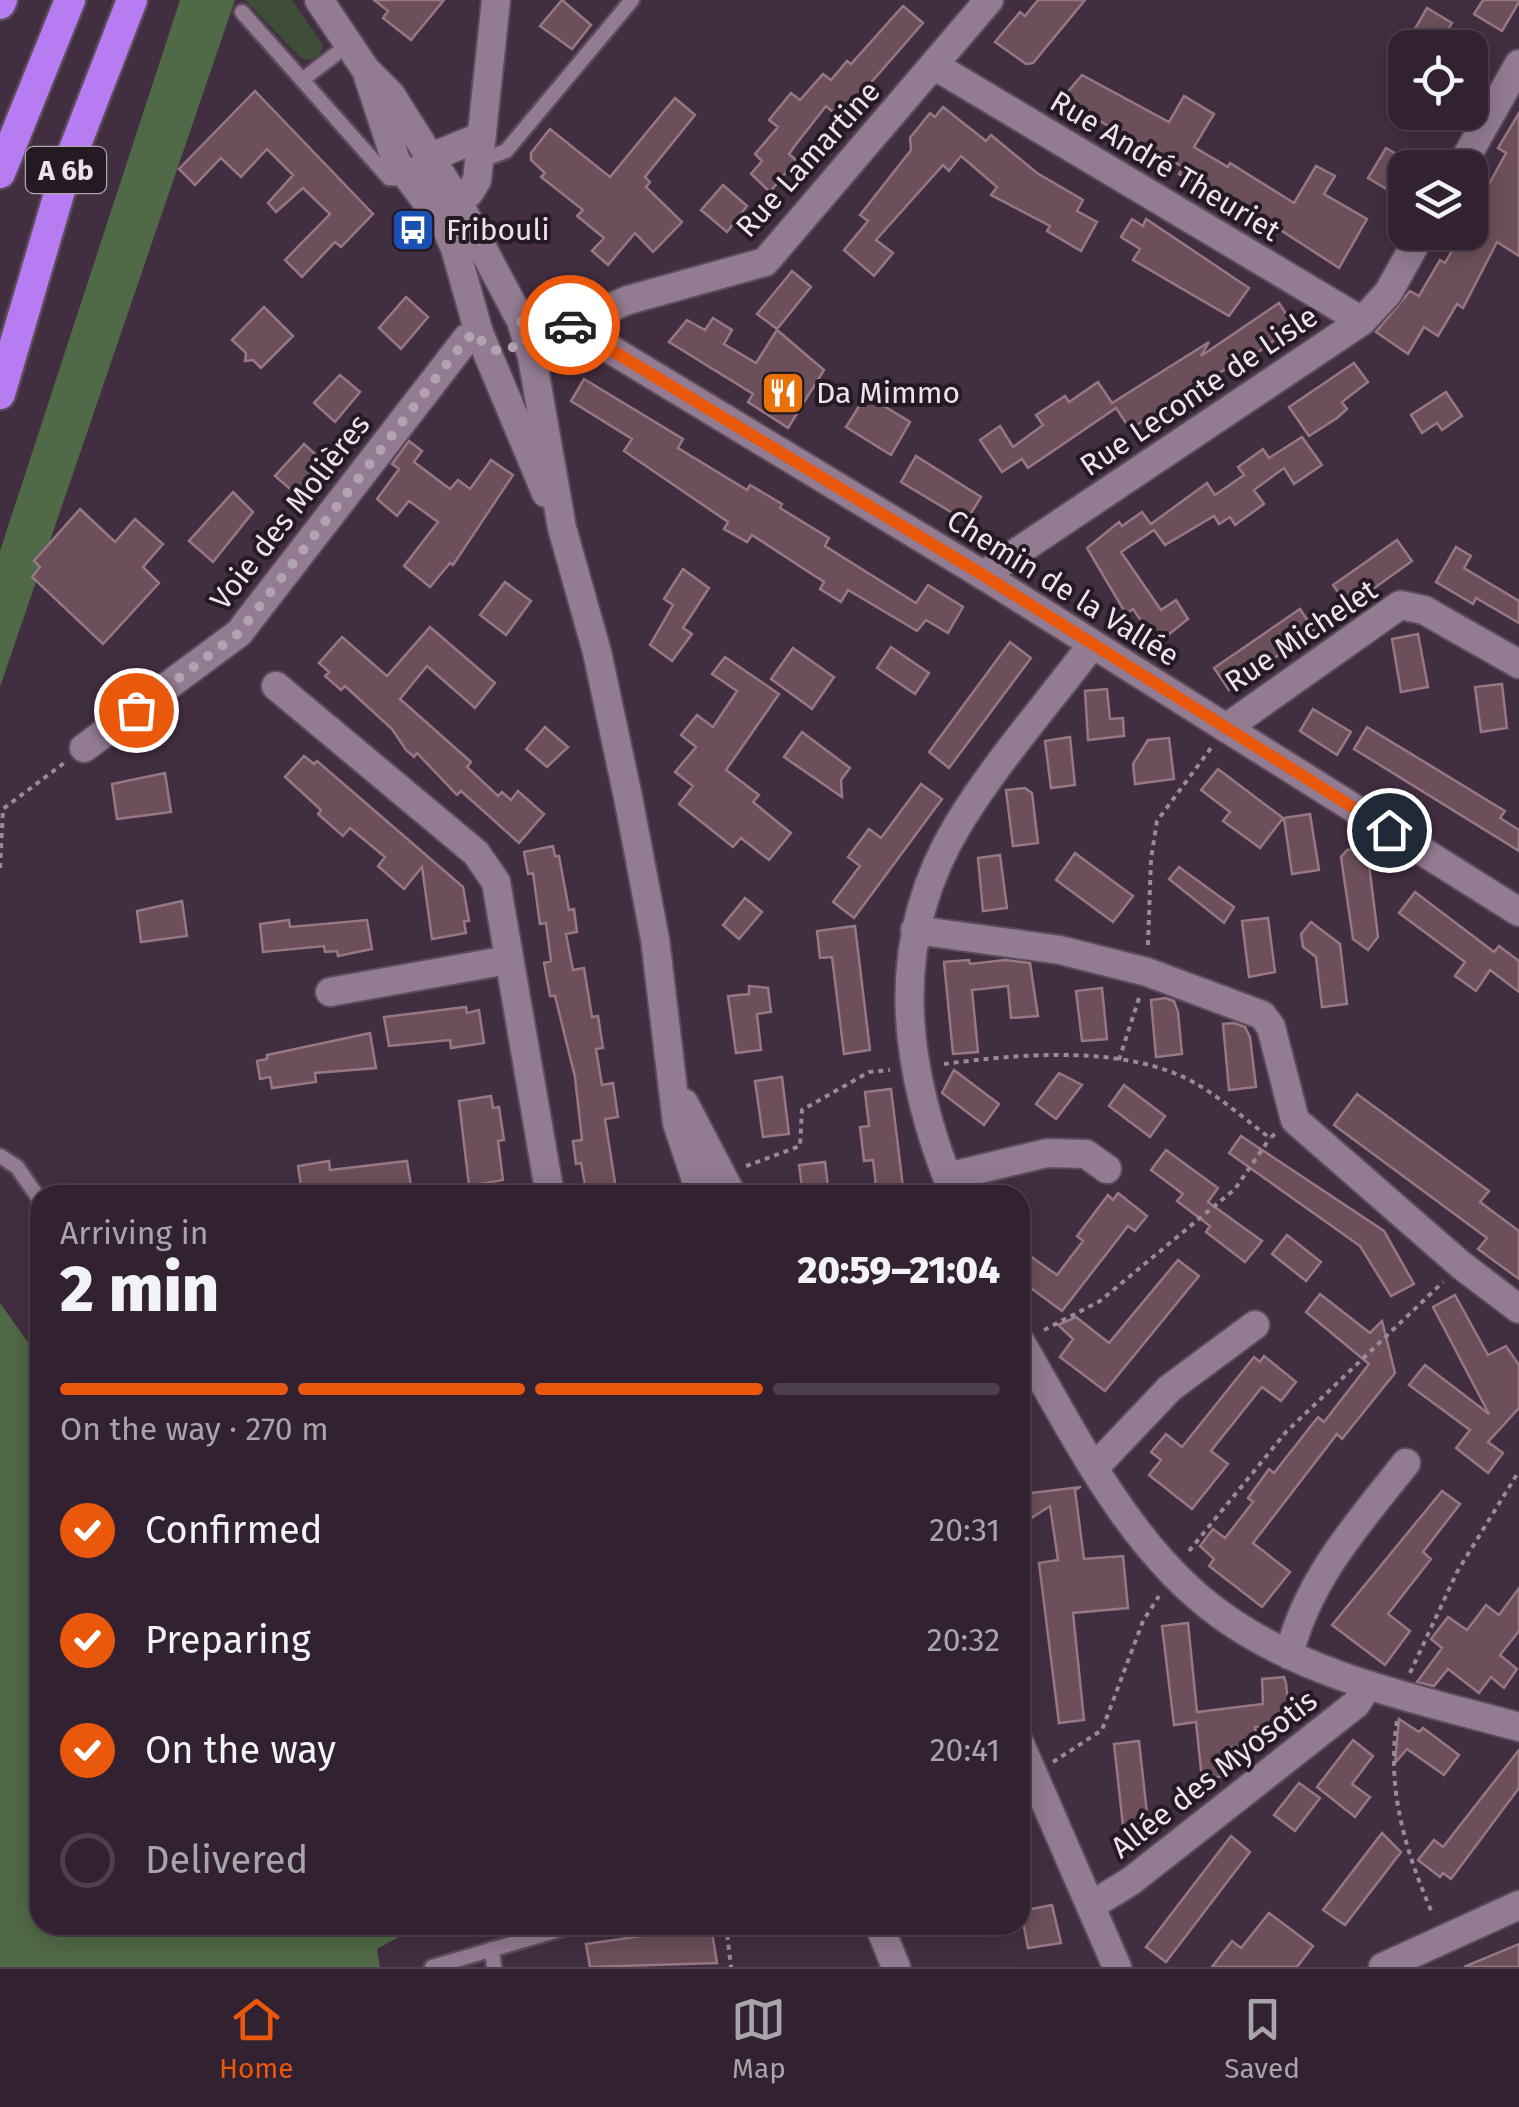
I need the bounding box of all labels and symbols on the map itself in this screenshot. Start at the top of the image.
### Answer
street label: Rue Lamartine [728,73,888,245]
street label: Rue André Theuriet [1044,83,1287,249]
road number: A 6b [26,147,106,193]
bus stop icon: Fribouli [390,207,436,253]
place label: Fribouli [446,212,550,248]
courier [520,275,620,375]
street label: Rue Leconte de Lisle [1073,298,1325,484]
restaurant icon: Da Mimmo [760,370,806,416]
place label: Da Mimmo [816,375,960,411]
street label: Voie des Molières [203,407,377,617]
street label: Chemin de la Vallée [940,502,1186,674]
street label: Rue Michelet [1218,572,1384,700]
pin [94,668,179,753]
pin [1347,788,1432,873]
street label: Allée des Myosotis [1104,1682,1324,1866]

